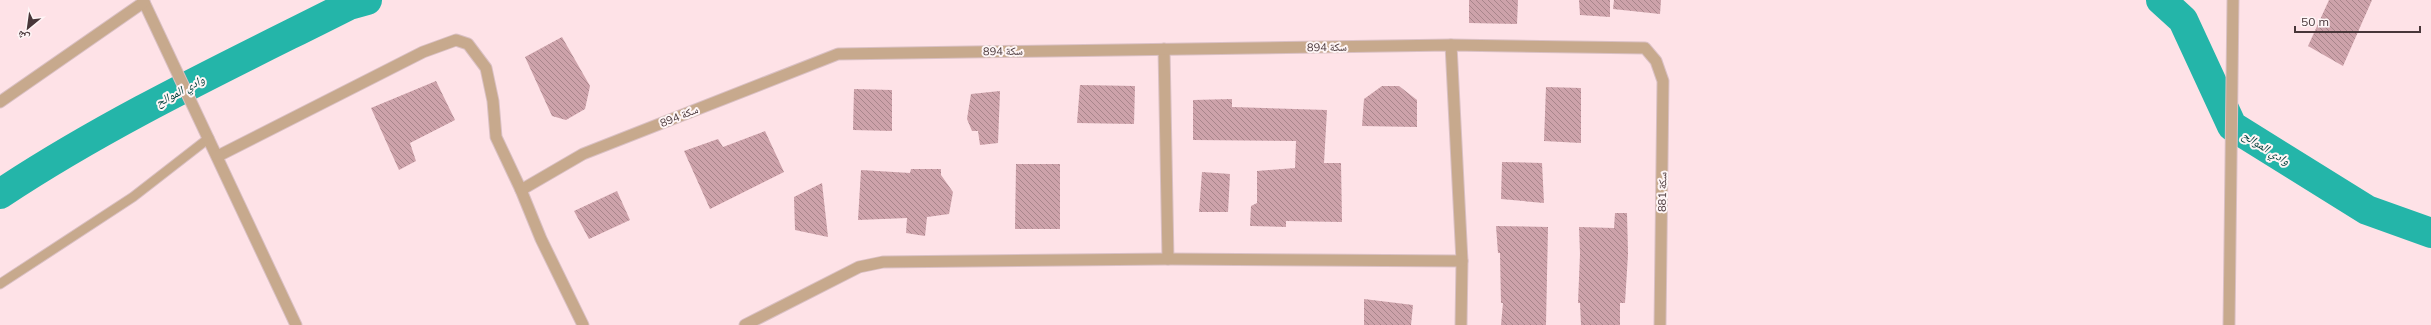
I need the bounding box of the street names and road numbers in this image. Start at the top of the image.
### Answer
street label: سكة 894 [1307,40,1347,54]
street label: سكة 894 [983,44,1023,58]
street label: سكة 894 [658,102,700,130]
street label: سكة 881 [1655,172,1669,212]

